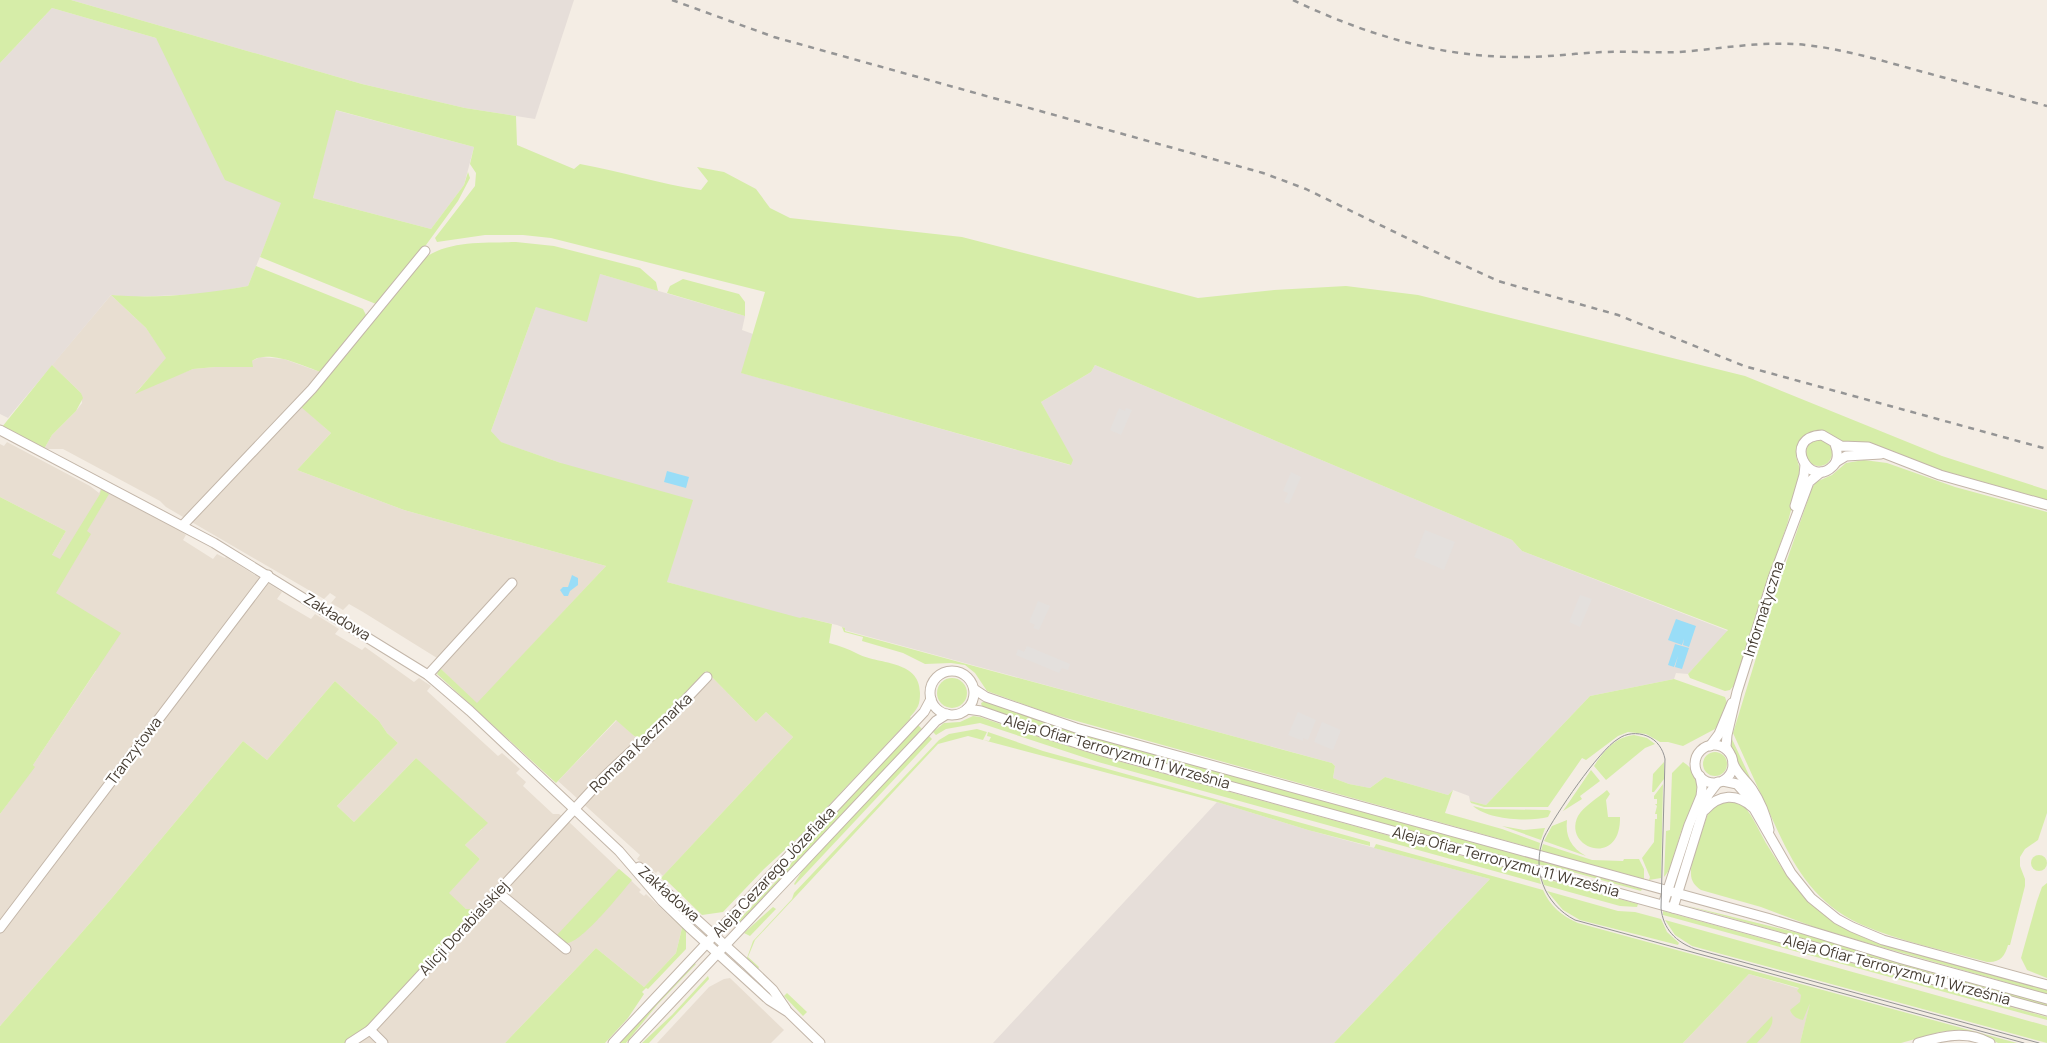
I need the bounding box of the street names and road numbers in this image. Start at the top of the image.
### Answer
street label: Informatyczna [1738,558,1789,659]
street label: Zakładowa [300,588,375,645]
street label: Romana Kaczmarka [585,688,697,797]
street label: Aleja Ofiar Terroryzmu 11 Września [1002,709,1233,794]
street label: Tranzytowa [101,712,166,789]
street label: Aleja Cezarego Józefiaka [707,802,840,942]
street label: Aleja Ofiar Terroryzmu 11 Września [1390,821,1622,902]
street label: Zakładowa [634,861,705,926]
street label: Alicji Dorabialskiej [414,876,513,980]
street label: Aleja Ofiar Terroryzmu 11 Września [1781,929,2013,1010]

